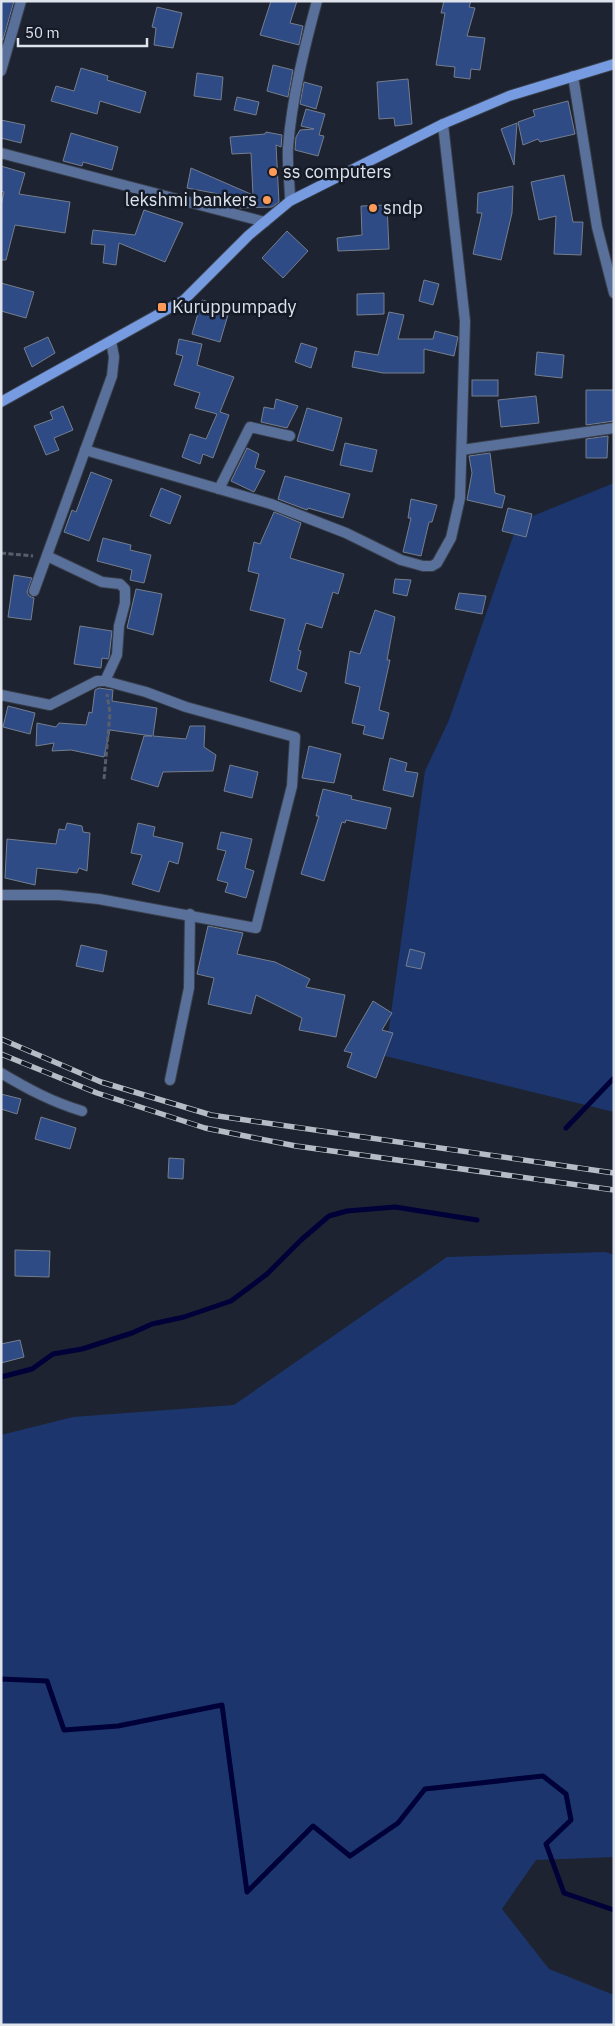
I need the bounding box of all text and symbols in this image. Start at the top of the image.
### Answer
scale bar [18,15,146,47]
text: 50 m [25,23,60,42]
place label: ss computers [283,160,392,183]
marker: ss computers [267,166,279,178]
place label: lekshmi bankers [125,188,257,211]
marker: lekshmi bankers [261,194,273,206]
place label: sndp [383,196,423,219]
marker: sndp [367,202,379,214]
place label: Kuruppumpady [172,295,297,318]
marker: Kuruppumpady [156,301,168,313]

